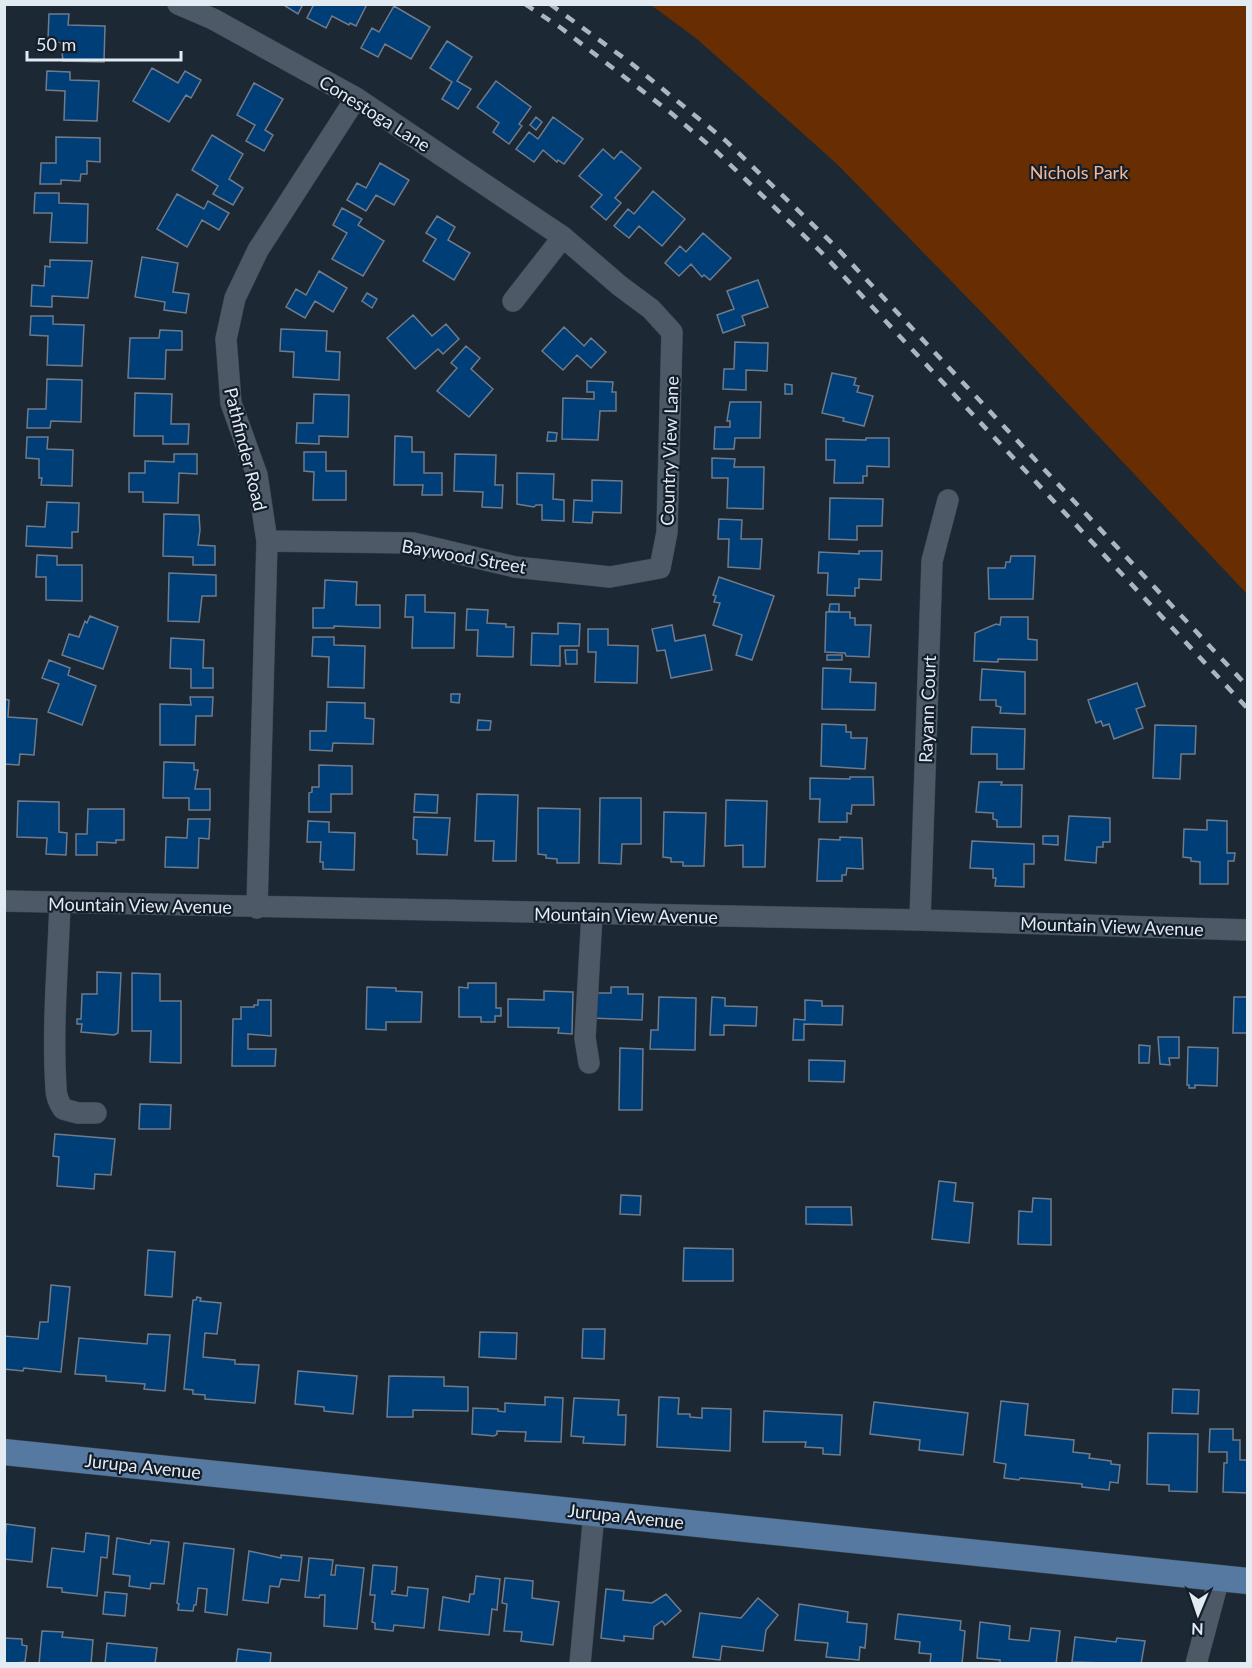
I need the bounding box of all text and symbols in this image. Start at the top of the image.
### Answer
scale bar [27,24,182,62]
text: 50 m [36,33,76,55]
street label: Conestoga Lane [315,70,435,156]
park label: Nichols Park [1030,161,1129,183]
street label: Country View Lane [655,376,683,526]
street label: Pathfinder Road [220,385,272,513]
street label: Baywood Street [400,534,528,578]
street label: Rayann Court [914,654,940,763]
street label: Mountain View Avenue [48,892,232,918]
street label: Mountain View Avenue [534,902,718,928]
street label: Mountain View Avenue [1020,912,1204,940]
street label: Jurupa Avenue [84,1449,202,1483]
street label: Jurupa Avenue [567,1499,685,1533]
north arrow [1168,1584,1228,1644]
text: N [1191,1620,1204,1639]

